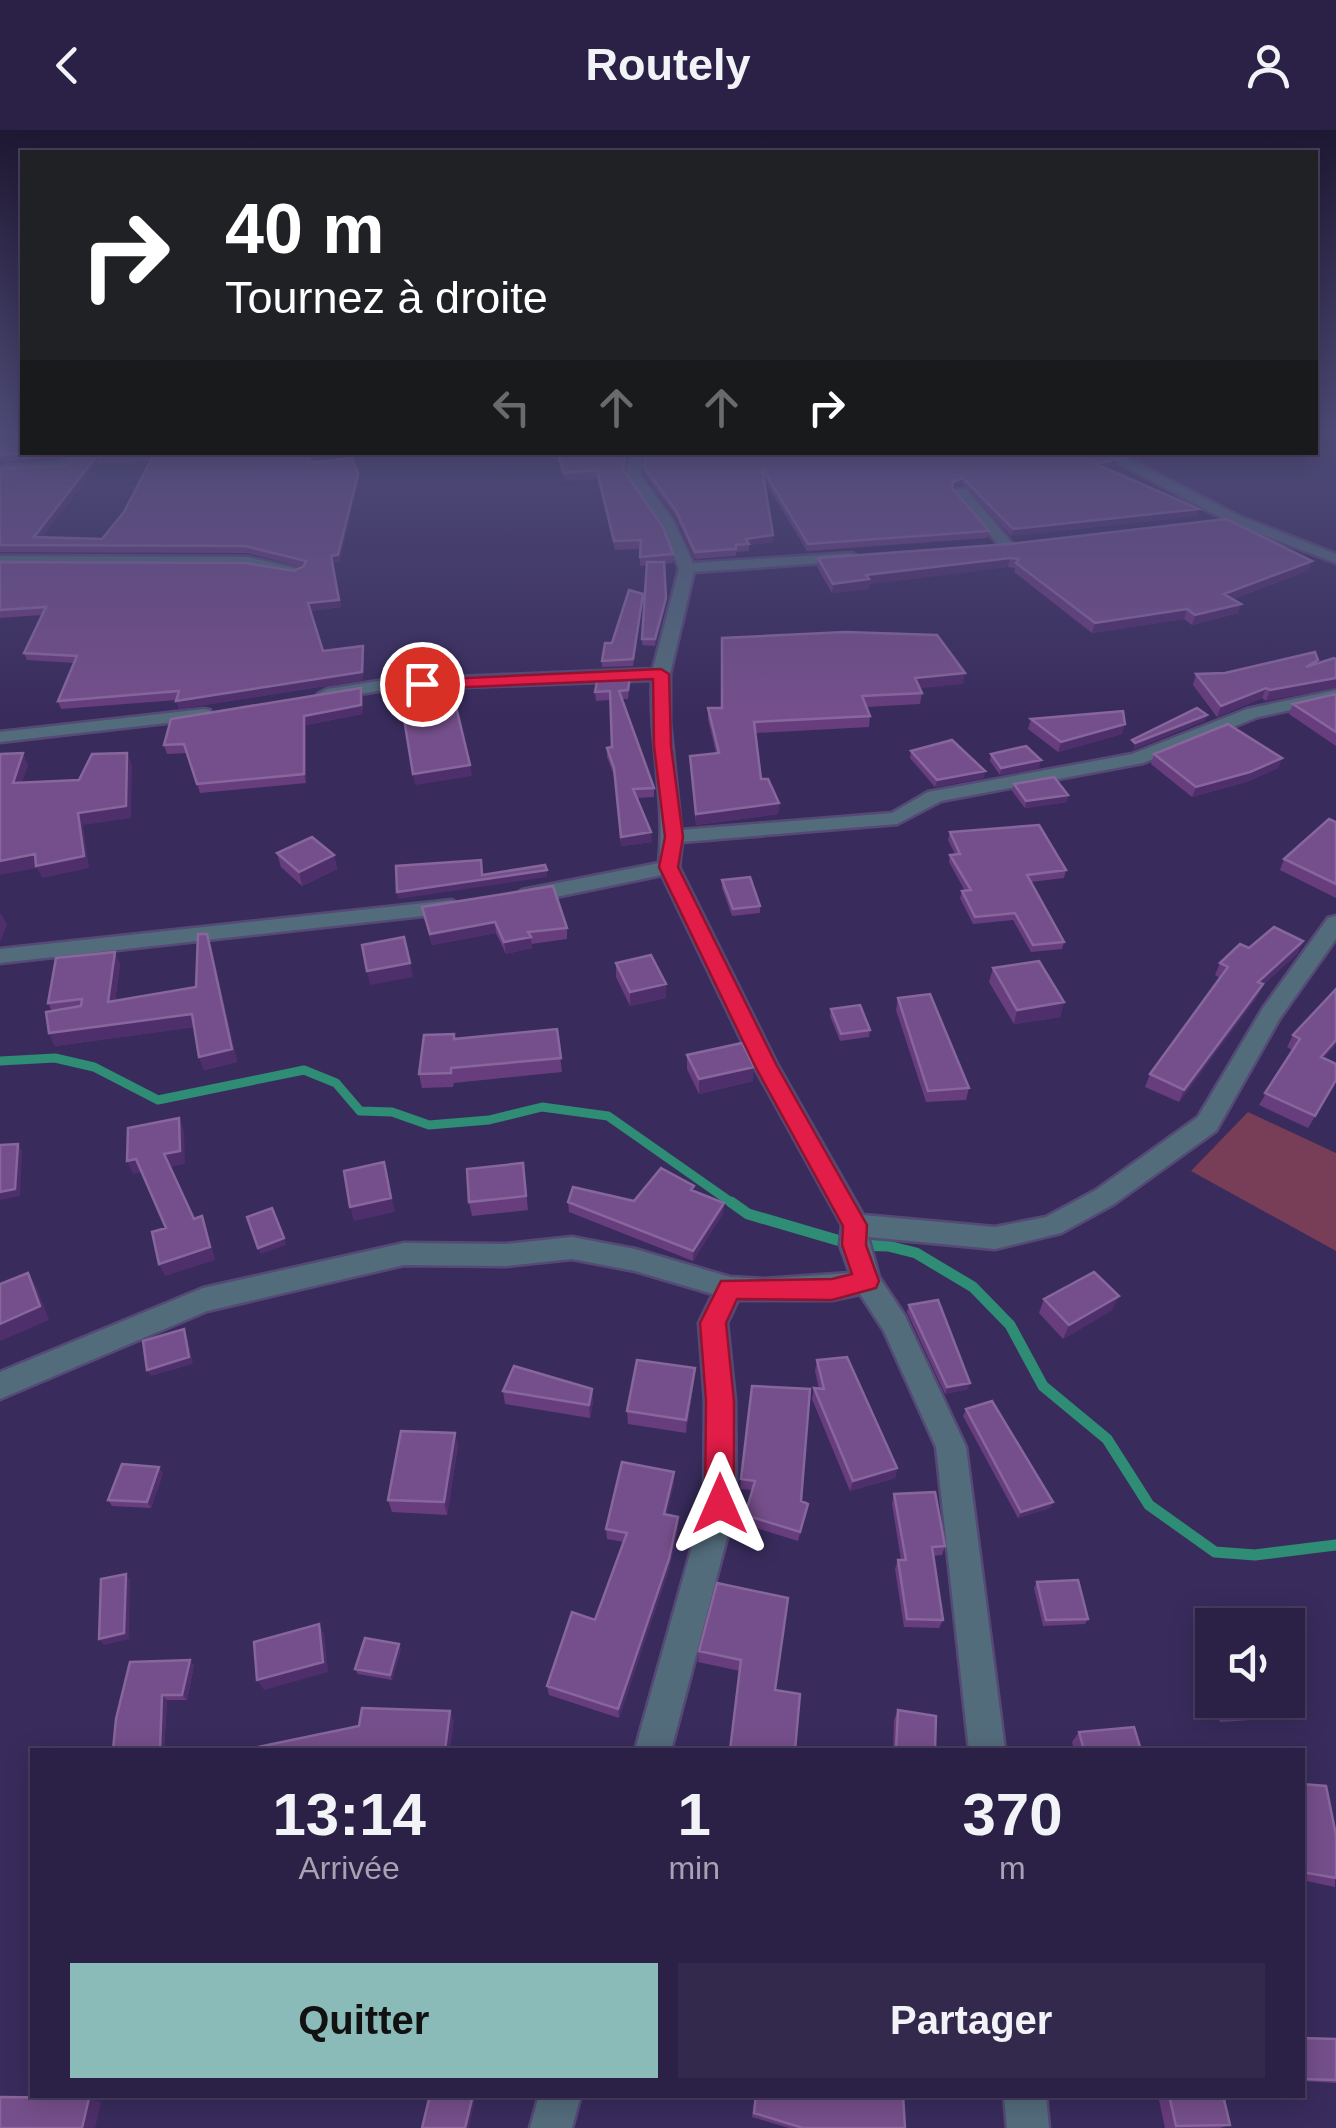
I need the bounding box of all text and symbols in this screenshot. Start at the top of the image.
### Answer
icon: back [40,38,95,93]
icon: person [1241,38,1296,93]
text: Routely [585,39,751,90]
icon: right [60,190,190,320]
text: 40 m [225,190,385,268]
text: Tournez à droite [225,272,548,323]
icon: left [484,380,539,435]
icon: ahead [589,380,644,435]
icon: ahead [694,380,749,435]
icon: right [799,380,854,435]
pin [380,642,465,727]
icon: arrive [395,657,450,712]
position arrow [668,1452,772,1556]
map controls [1195,1608,1305,1718]
button: sound [1195,1608,1305,1718]
text: 13:14 [272,1781,426,1848]
text: 1 [677,1781,711,1848]
text: 370 [962,1781,1063,1848]
text: Arrivée [299,1850,400,1886]
text: min [668,1850,720,1886]
text: m [999,1850,1026,1886]
button: Quitter [70,1963,658,2078]
button: Partager [678,1963,1265,2078]

